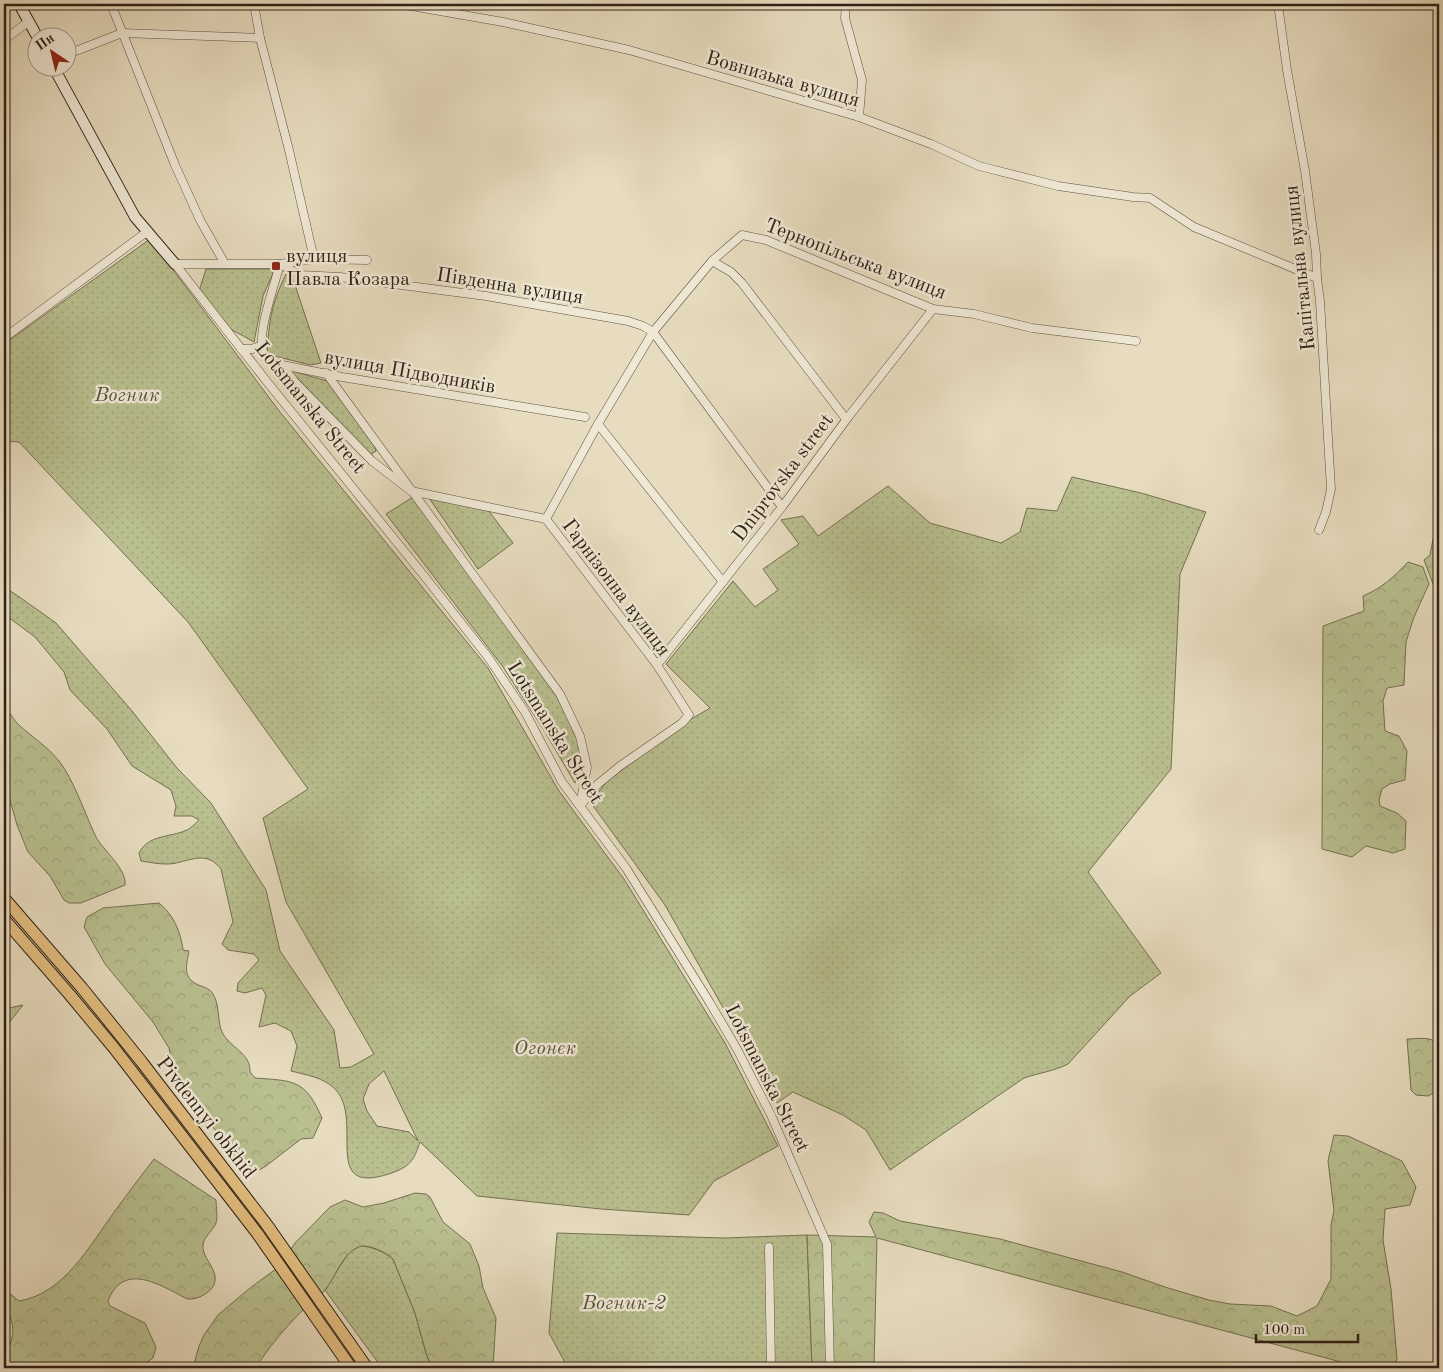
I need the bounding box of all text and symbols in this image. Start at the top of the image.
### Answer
north arrow [28,28,78,78]
text: Пн [33,31,57,53]
street label: Вовнизька вулиця [703,48,862,111]
street label: Капітальна вулиця [1282,184,1320,351]
street label: Тернопільська вулиця [762,216,949,304]
place label: вулиця Павла Козара [286,247,410,290]
marker: вулиця Павла Козара [270,260,282,272]
street label: Південна вулиця [435,265,585,308]
street label: Lotsmanska Street [250,339,369,478]
street label: вулиця Підводників [323,348,497,398]
park label: Вогник [93,386,160,406]
street label: Dniprovska street [729,411,838,546]
street label: Гарнізонна вулиця [558,516,673,660]
street label: Lotsmanska Street [503,659,606,808]
street label: Lotsmanska Street [720,1002,812,1156]
park label: Огонек [514,1039,576,1059]
street label: Pivdennyi obkhid [152,1053,259,1183]
park label: Вогник-2 [581,1294,666,1314]
scale bar [1256,1312,1358,1344]
text: 100 m [1263,1323,1305,1338]

